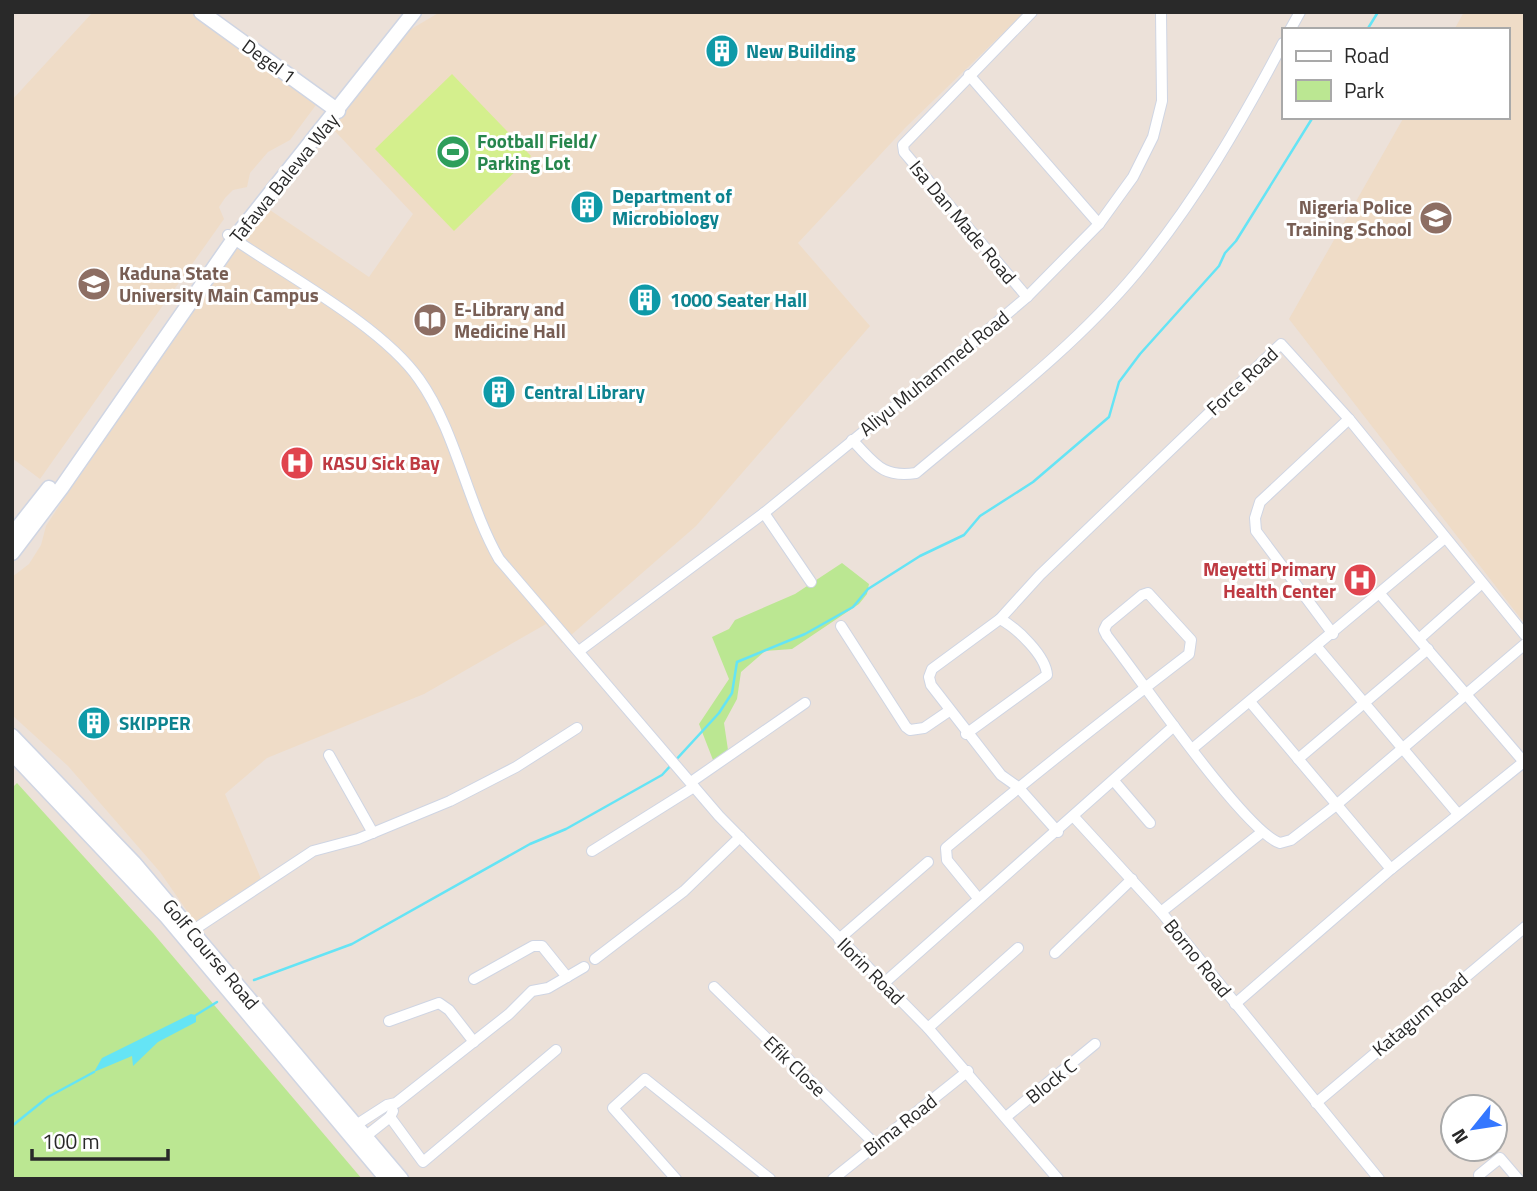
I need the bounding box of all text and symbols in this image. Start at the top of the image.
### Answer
legend [1282,28,1509,119]
street label: Degel 1 [236,31,302,90]
building icon: New Building [703,32,741,70]
place label: New Building [746,36,856,65]
text: Road [1344,39,1389,71]
text: Park [1344,74,1384,106]
street label: Tafawa Balewa Way [222,106,345,249]
place label: Football Field/ Parking Lot [477,126,598,177]
sports icon: Football Field/ Parking Lot [434,133,472,171]
street label: Isa Dan Made Road [903,153,1024,290]
place label: Department of Microbiology [612,181,732,232]
building icon: Department of Microbiology [568,188,606,226]
place label: Nigeria Police Training School [1286,192,1412,243]
school or university icon: Nigeria Police Training School [1417,199,1455,237]
place label: Kaduna State University Main Campus [119,258,319,309]
school or university icon: Kaduna State University Main Campus [75,265,113,303]
building icon: 1000 Seater Hall [626,281,664,319]
place label: 1000 Seater Hall [670,285,807,314]
place label: E-Library and Medicine Hall [454,294,566,345]
library icon: E-Library and Medicine Hall [411,301,449,339]
street label: Aliyu Muhammed Road [852,303,1015,442]
street label: Force Road [1199,340,1284,422]
building icon: Central Library [480,373,518,411]
place label: Central Library [524,377,645,406]
hospital icon: KASU Sick Bay [278,444,316,482]
place label: KASU Sick Bay [322,448,440,477]
place label: Meyetti Primary Health Center [1203,554,1336,605]
hospital icon: Meyetti Primary Health Center [1341,561,1379,599]
building icon: SKIPPER [75,704,113,742]
place label: SKIPPER [119,708,191,737]
street label: Golf Course Road [156,892,267,1016]
street label: Borno Road [1158,912,1239,1003]
street label: Ilorin Road [831,930,912,1011]
street label: Katagum Road [1365,965,1474,1063]
street label: Efik Close [757,1028,833,1103]
street label: Block C [1019,1051,1082,1110]
street label: Bima Road [857,1087,943,1163]
north arrow [1439,1093,1509,1163]
scale bar [32,1118,168,1162]
text: N [1443,1124,1475,1150]
text: 100 m [42,1125,99,1157]

